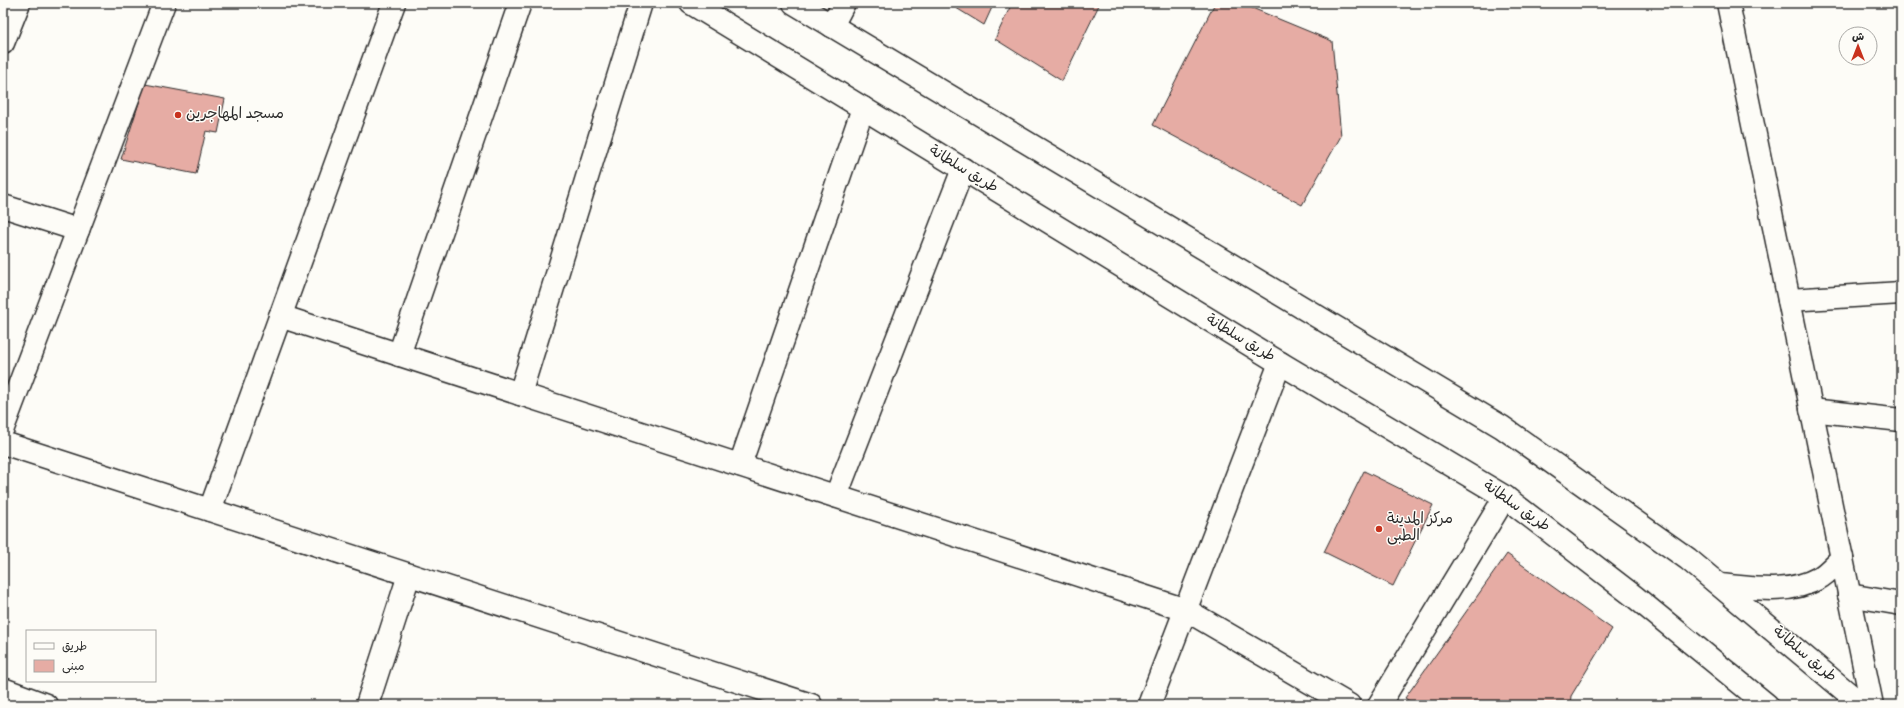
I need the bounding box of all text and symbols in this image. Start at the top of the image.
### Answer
north arrow [1838,26,1878,66]
text: ش [1852,30,1864,46]
place label: مسجد المهاجرين [186,104,284,126]
marker: مسجد المهاجرين [173,110,183,120]
street label: طريق سلطانة [924,141,1002,199]
street label: طريق سلطانة [1201,310,1279,368]
street label: طريق سلطانة [1478,476,1554,538]
place label: مرکز المدینة الطبی [1387,509,1453,548]
marker: مرکز المدینة الطبی [1374,524,1384,534]
street label: طريق سلطانة [1767,622,1841,688]
legend [26,630,156,682]
text: طريق [62,639,87,656]
text: مبنى [62,659,85,676]

